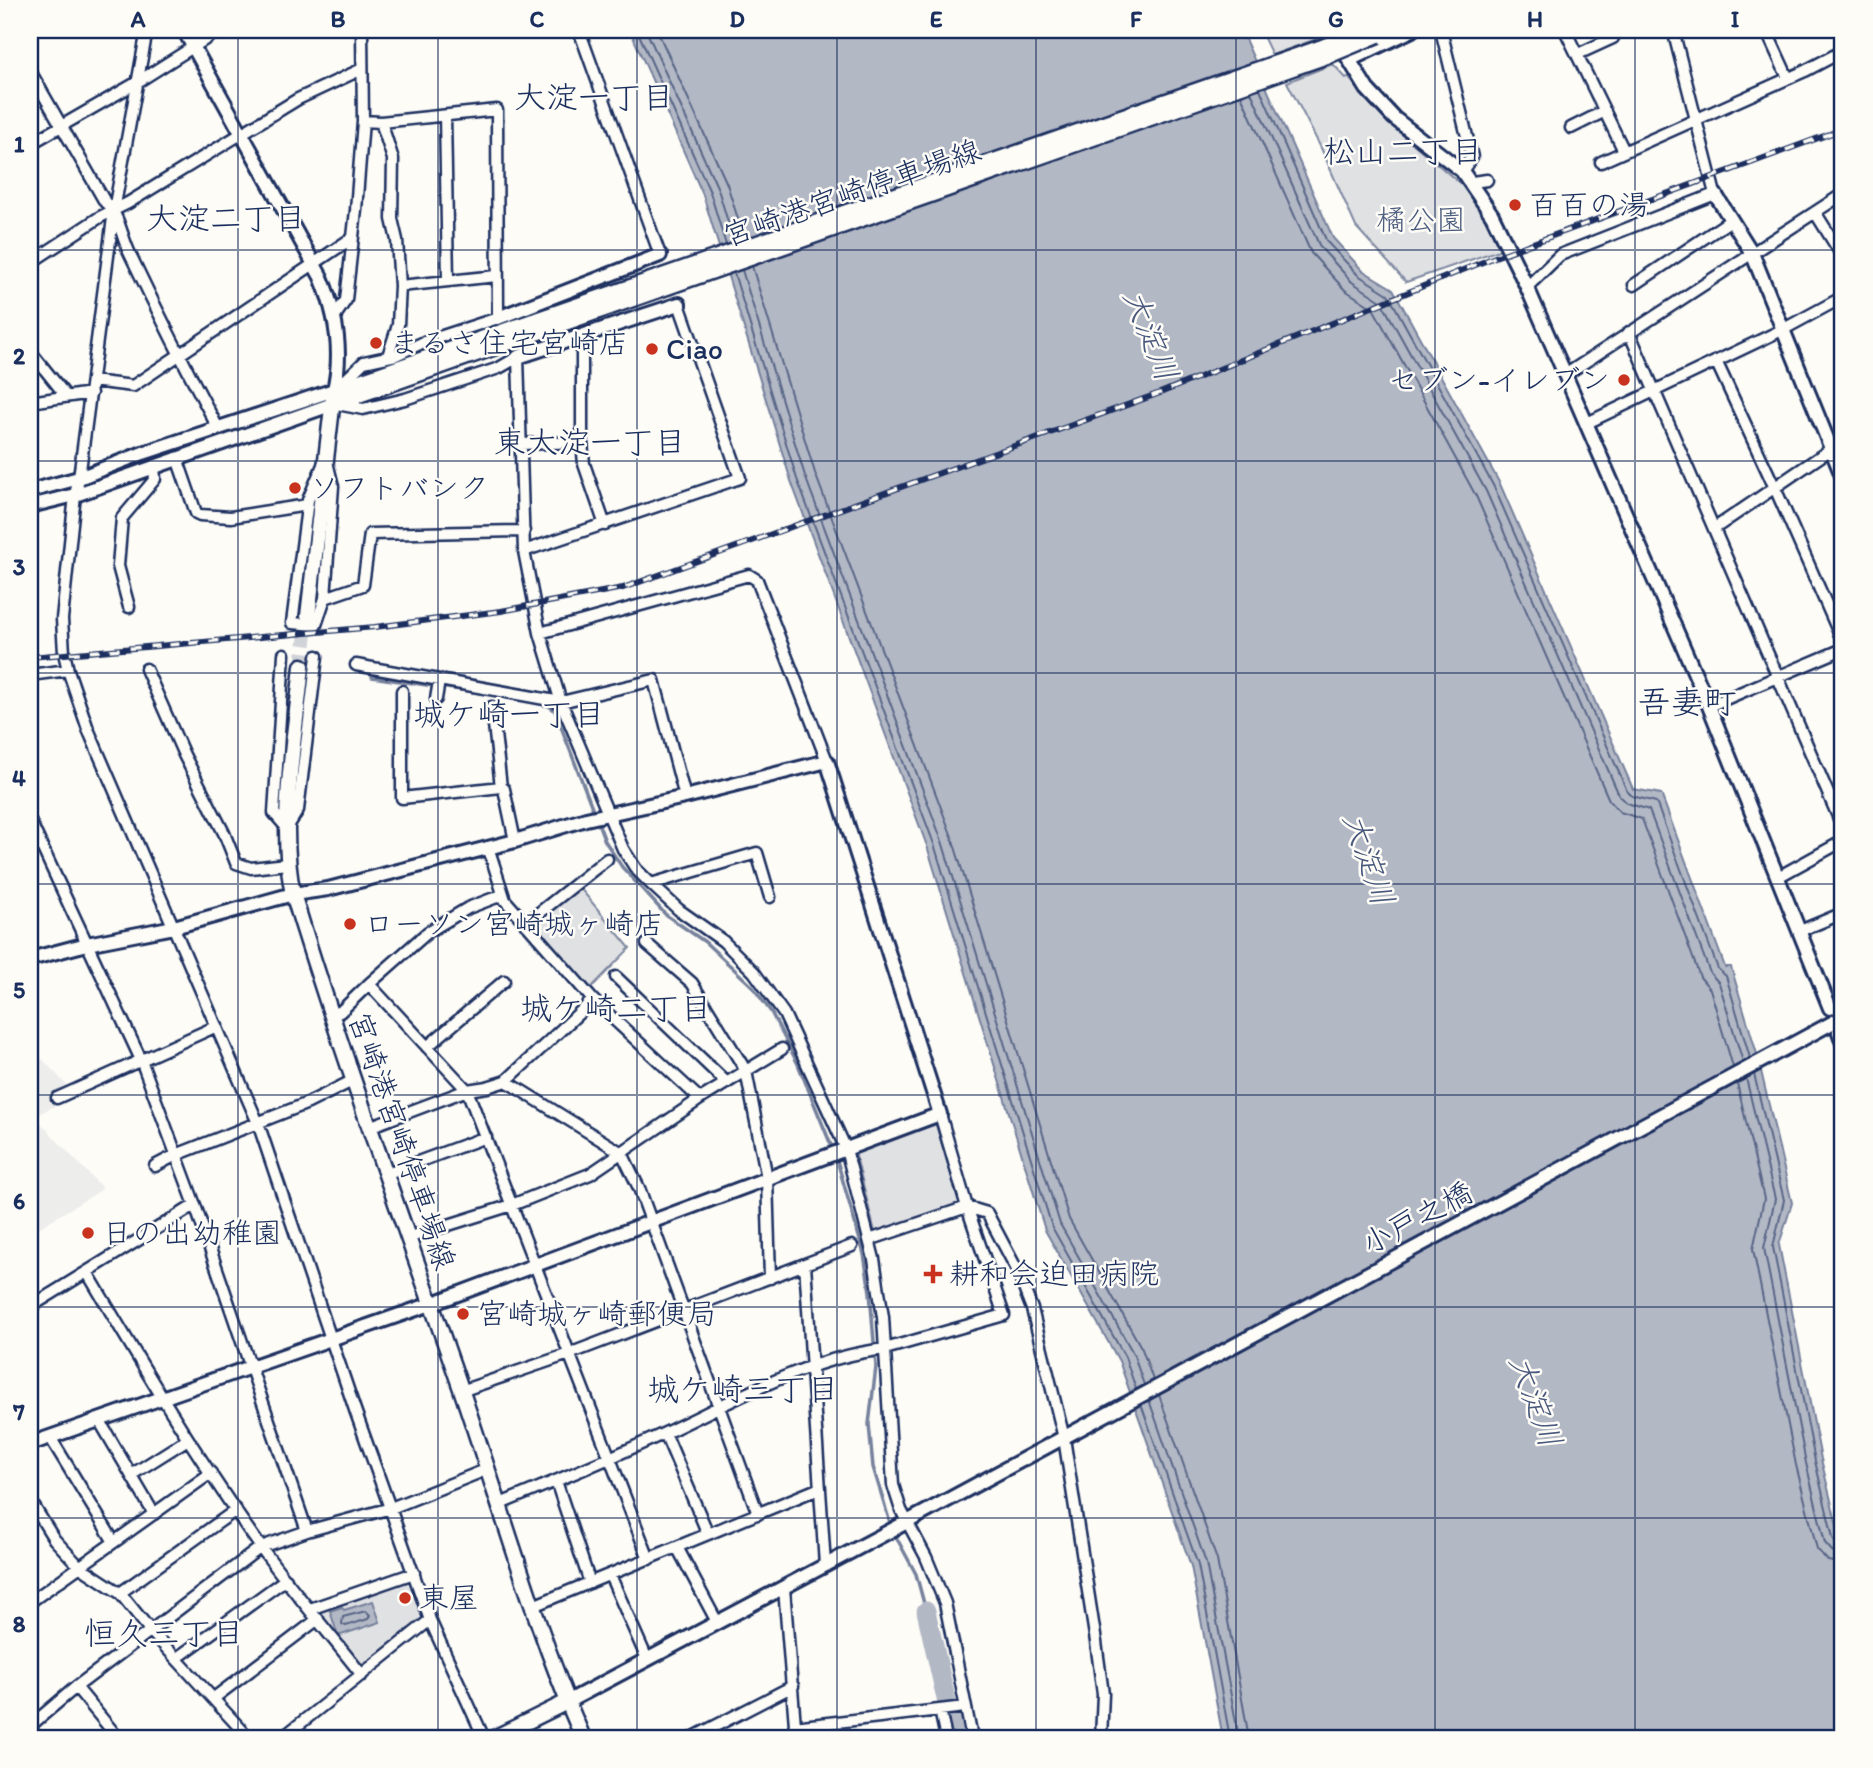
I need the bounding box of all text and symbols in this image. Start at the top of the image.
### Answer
text: A [130,5,146,33]
text: B [331,5,346,33]
text: C [530,5,545,33]
text: D [729,5,745,33]
text: E [930,5,943,33]
text: F [1130,5,1143,33]
text: G [1328,5,1344,33]
text: H [1527,5,1543,33]
text: I [1731,5,1740,33]
district label: 大淀一丁目 [514,78,674,116]
text: 1 [14,130,25,158]
street label: 宮崎港宮崎停車場線 [718,131,986,254]
district label: 松山二丁目 [1323,132,1483,170]
place label: 百百の湯 [1529,186,1649,223]
marker: 百百の湯 [1507,197,1523,213]
district label: 大淀二丁目 [146,199,306,237]
park label: 橘公園 [1376,201,1466,238]
water label: 大淀川 [1115,283,1187,387]
place label: まるさ住宅宮崎店 [390,324,629,361]
place label: Ciao [666,330,723,367]
marker: まるさ住宅宮崎店 [368,335,384,351]
marker: Ciao [644,341,660,357]
text: 2 [13,342,26,370]
place label: セブン-イレブン [1388,361,1610,398]
marker: セブン-イレブン [1616,372,1632,388]
district label: 東大淀一丁目 [494,423,686,461]
place label: ソフトバンク [309,469,489,506]
marker: ソフトバンク [287,480,303,496]
text: 3 [13,553,26,581]
district label: 吾妻町 [1638,682,1737,721]
district label: 城ケ崎一丁目 [413,695,605,733]
text: 4 [12,764,26,792]
water label: 大淀川 [1335,807,1403,911]
place label: ローソン宮崎城ヶ崎店 [364,905,664,942]
marker: ローソン宮崎城ヶ崎店 [342,916,358,932]
text: 5 [13,976,25,1004]
district label: 城ケ崎二丁目 [520,989,712,1027]
street label: 宮崎港宮崎停車場線 [341,1007,464,1275]
street label: 小戸之橋 [1355,1173,1478,1262]
text: 6 [13,1187,25,1215]
place label: 日の出幼稚園 [102,1214,282,1251]
marker: 日の出幼稚園 [80,1225,96,1241]
place label: 耕和会迫田病院 [949,1255,1159,1292]
marker: 耕和会迫田病院 [923,1264,943,1284]
place label: 宮崎城ヶ崎郵便局 [477,1295,717,1332]
marker: 宮崎城ヶ崎郵便局 [455,1306,471,1322]
water label: 大淀川 [1502,1349,1570,1453]
district label: 城ケ崎三丁目 [647,1370,839,1408]
text: 7 [12,1398,25,1426]
place label: 東屋 [419,1579,479,1616]
marker: 東屋 [397,1590,413,1606]
text: 8 [13,1610,26,1638]
district label: 恒久三丁目 [84,1614,244,1652]

